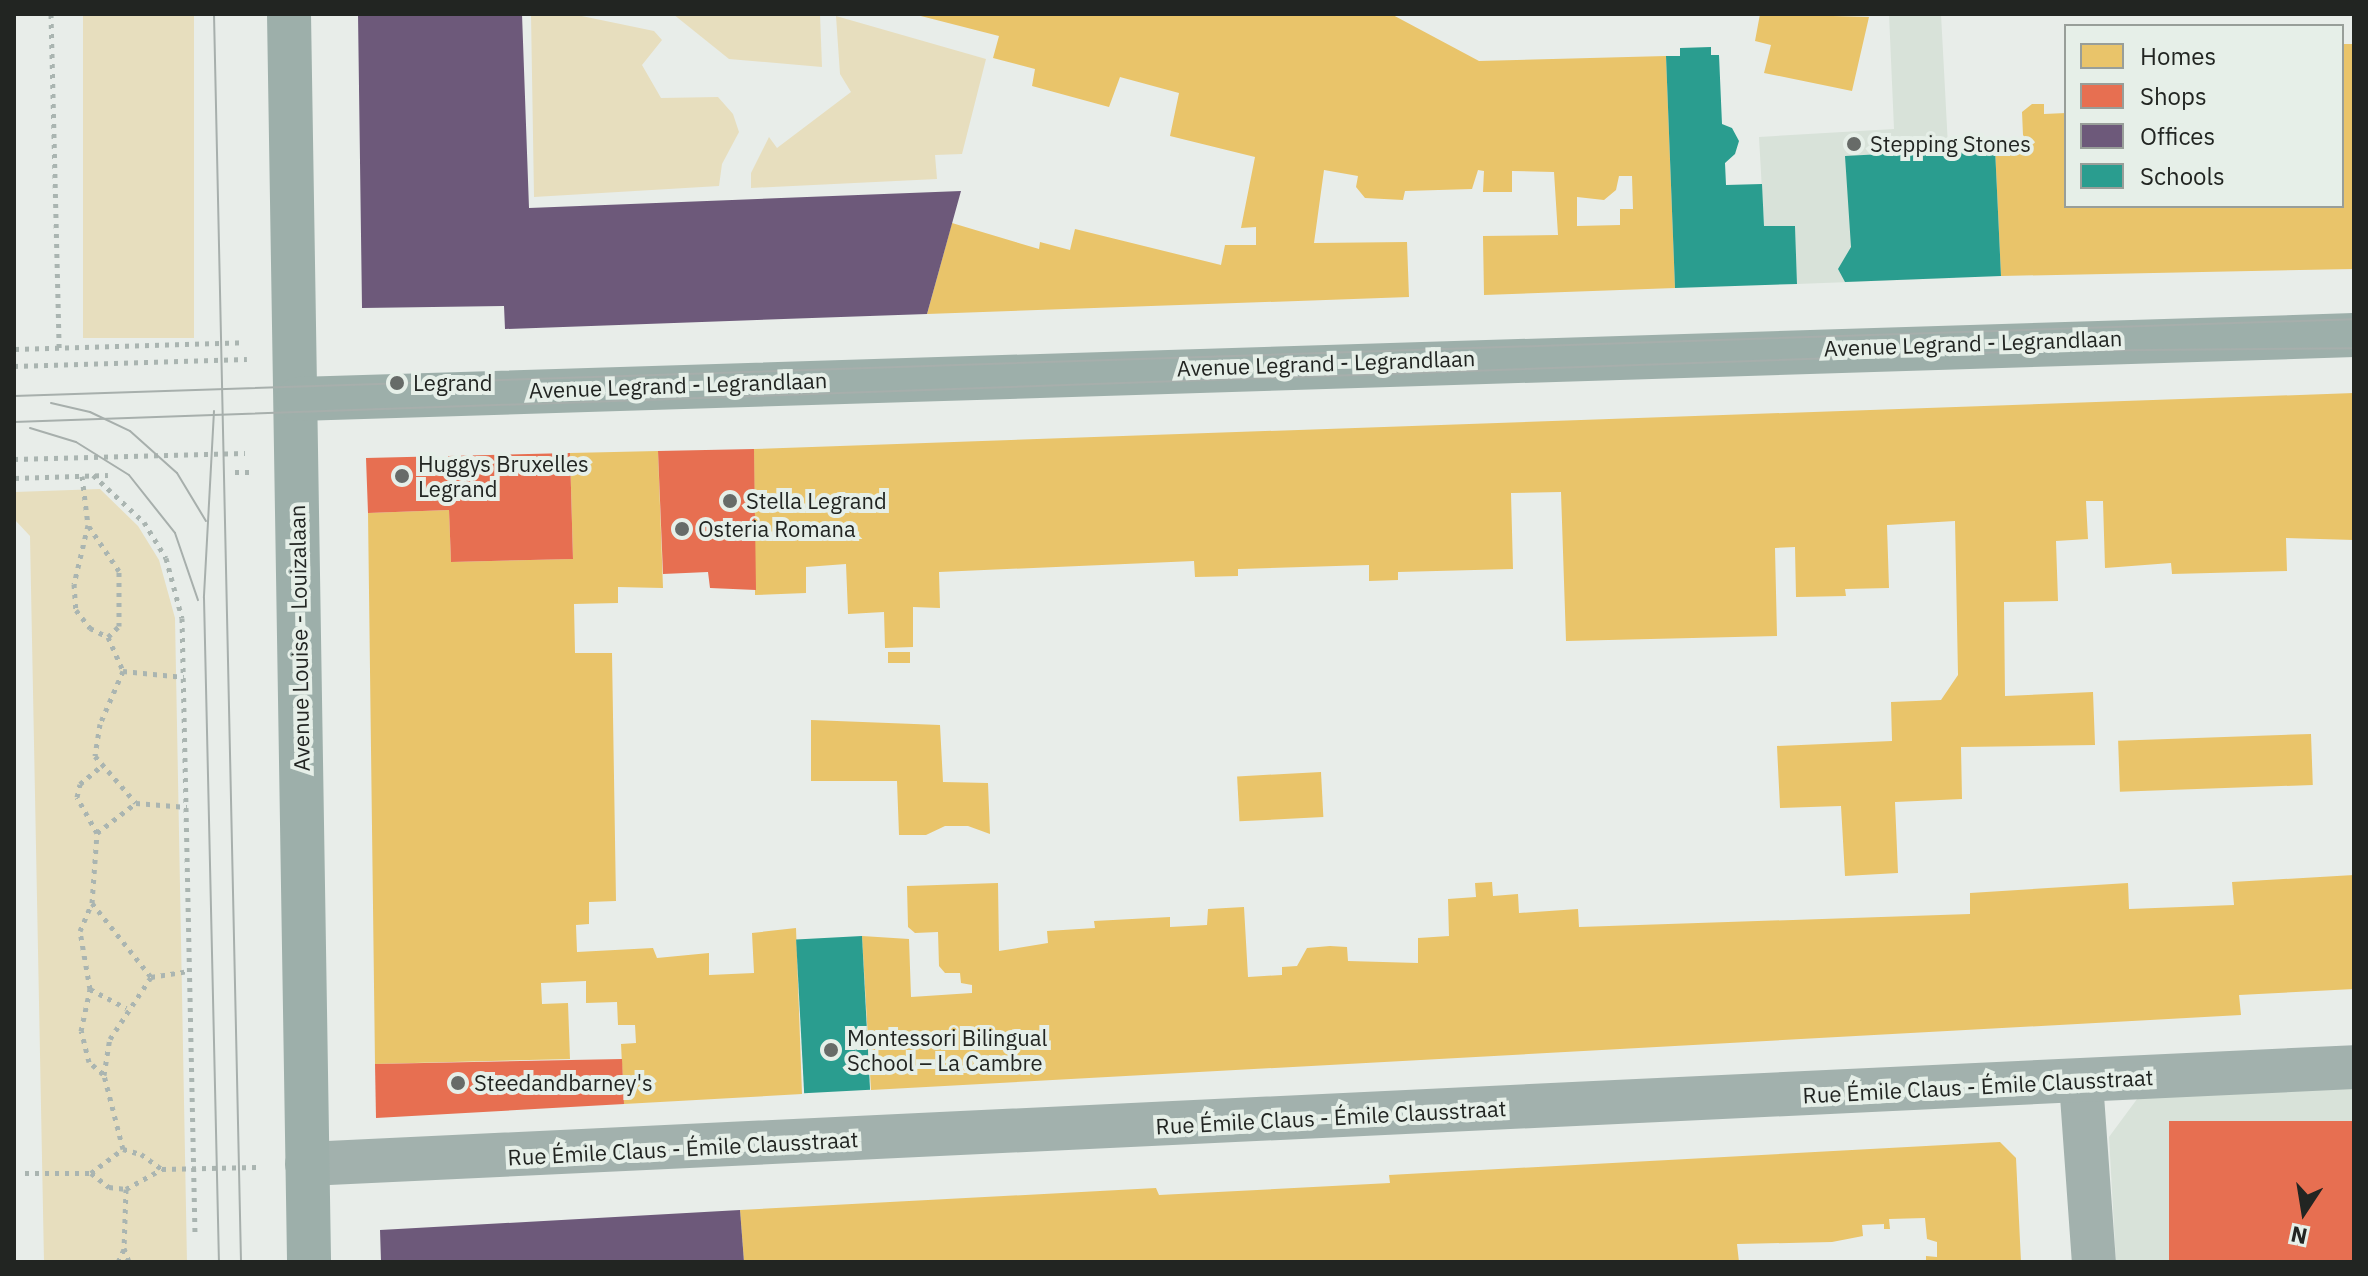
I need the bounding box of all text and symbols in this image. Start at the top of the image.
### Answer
legend [2064,24,2344,208]
text: Homes [2140,40,2216,72]
text: Shops [2140,80,2207,112]
text: Offices [2140,120,2215,152]
place label: Stepping Stones [1870,131,2031,157]
marker: Stepping Stones [1845,135,1863,153]
text: Schools [2140,160,2225,192]
street label: Avenue Legrand - Legrandlaan [1823,325,2123,361]
street label: Avenue Legrand - Legrandlaan [1176,345,1476,381]
street label: Avenue Legrand - Legrandlaan [528,367,828,403]
place label: Legrand [413,370,492,396]
marker: Legrand [388,374,406,392]
place label: Huggys Bruxelles Legrand [418,450,589,502]
marker: Huggys Bruxelles Legrand [393,467,411,485]
place label: Stella Legrand [746,488,887,514]
marker: Stella Legrand [721,492,739,510]
street label: Avenue Louise - Louizalaan [283,504,315,772]
place label: Osteria Romana [698,516,856,542]
marker: Osteria Romana [673,520,691,538]
place label: Montessori Bilingual School – La Cambre [847,1024,1047,1076]
marker: Montessori Bilingual School – La Cambre [822,1041,840,1059]
street label: Rue Émile Claus - Émile Clausstraat [1802,1064,2154,1108]
place label: Steedandbarney's [474,1070,653,1096]
marker: Steedandbarney's [449,1074,467,1092]
street label: Rue Émile Claus - Émile Clausstraat [1155,1095,1507,1139]
street label: Rue Émile Claus - Émile Clausstraat [507,1126,859,1170]
north arrow [2264,1172,2344,1252]
text: N [2288,1220,2310,1252]

